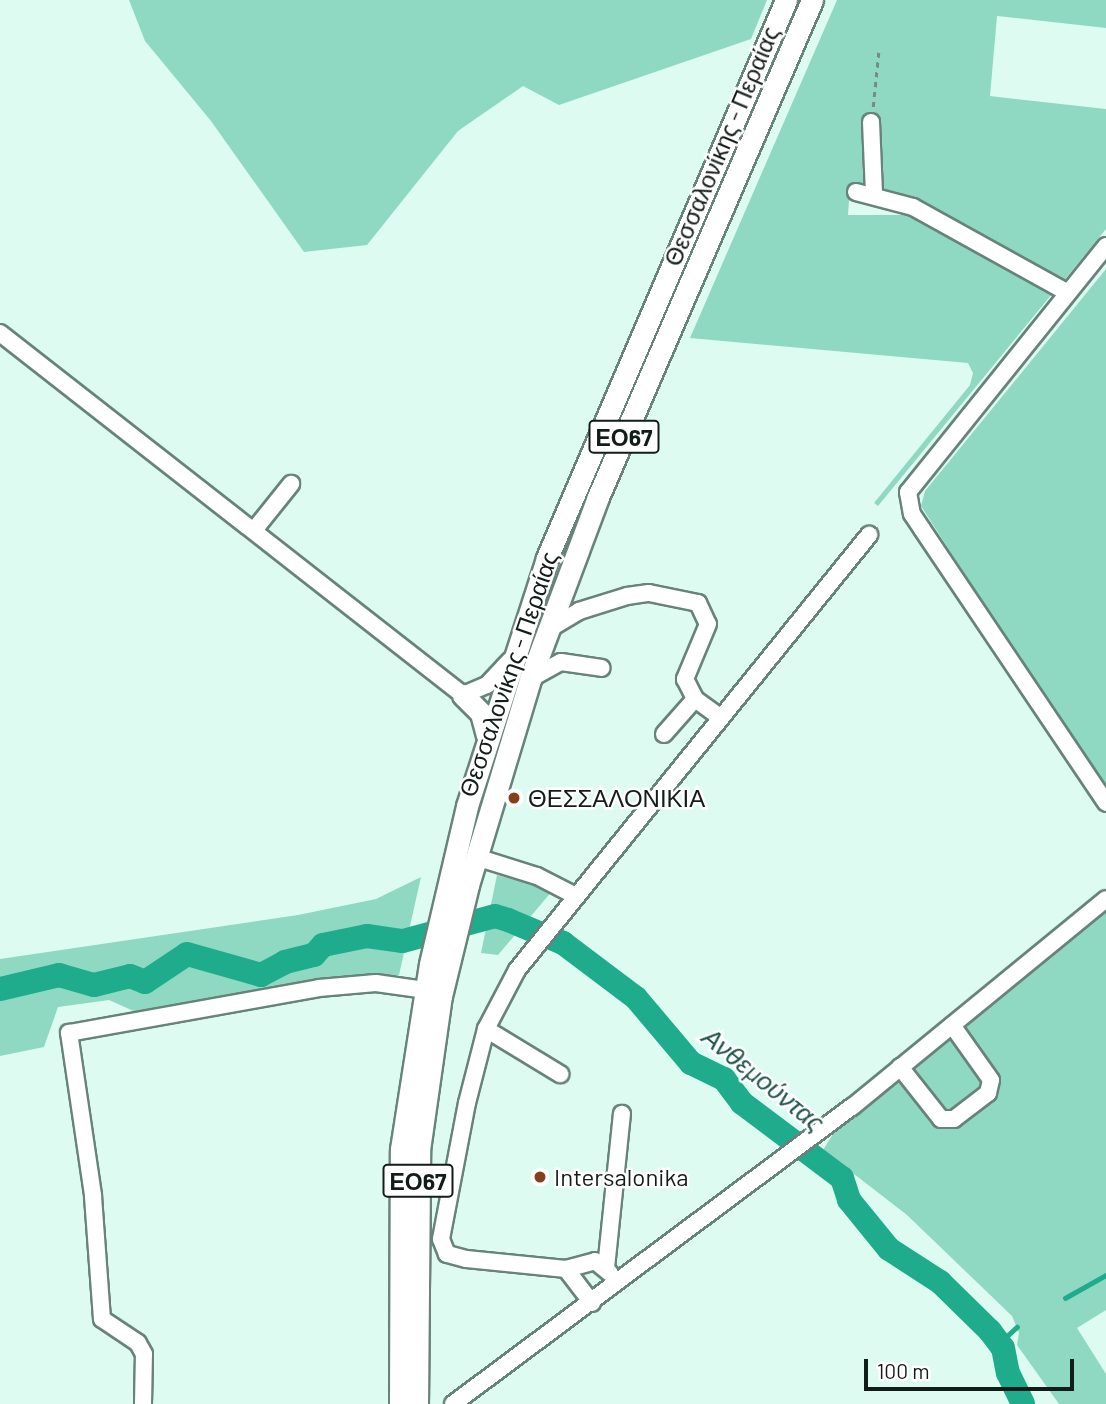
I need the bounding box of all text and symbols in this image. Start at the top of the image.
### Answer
street label: Θεσσαλονίκης - Περαίας [657,22,785,270]
road number: ΕΟ67 [587,418,661,457]
street label: Θεσσαλονίκης - Περαίας [452,548,564,800]
place label: ΘΕΣΣΑΛΟΝΙΚΙΑ [528,784,705,812]
marker: ΘΕΣΣΑΛΟΝΙΚΙΑ [506,790,522,806]
water label: Ανθεμούντας [697,1020,831,1138]
road number: ΕΟ67 [381,1162,455,1200]
place label: Intersalonika [554,1163,689,1191]
marker: Intersalonika [532,1169,548,1185]
scale bar [868,1344,1078,1388]
text: 100 m [877,1358,930,1383]

